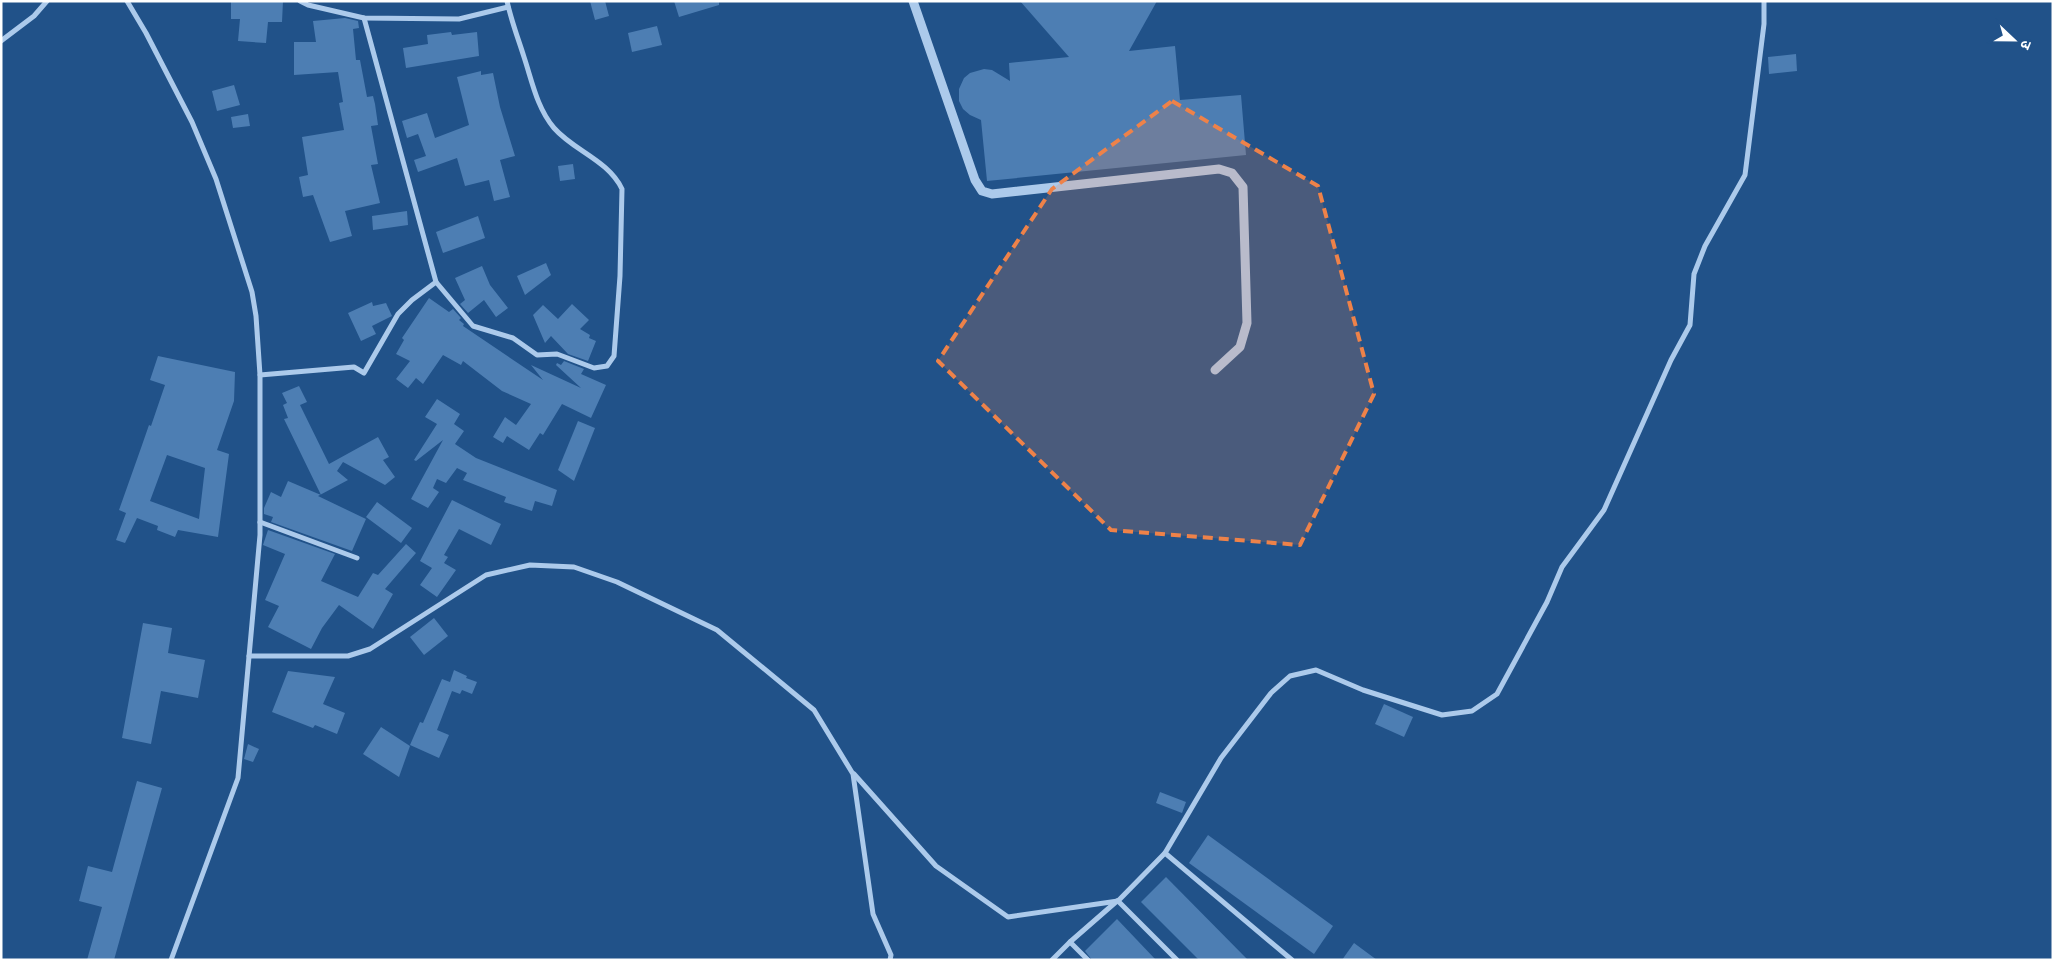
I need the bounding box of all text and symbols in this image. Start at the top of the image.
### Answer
north arrow [1989,15,2039,65]
text: उ [2016,38,2036,53]

